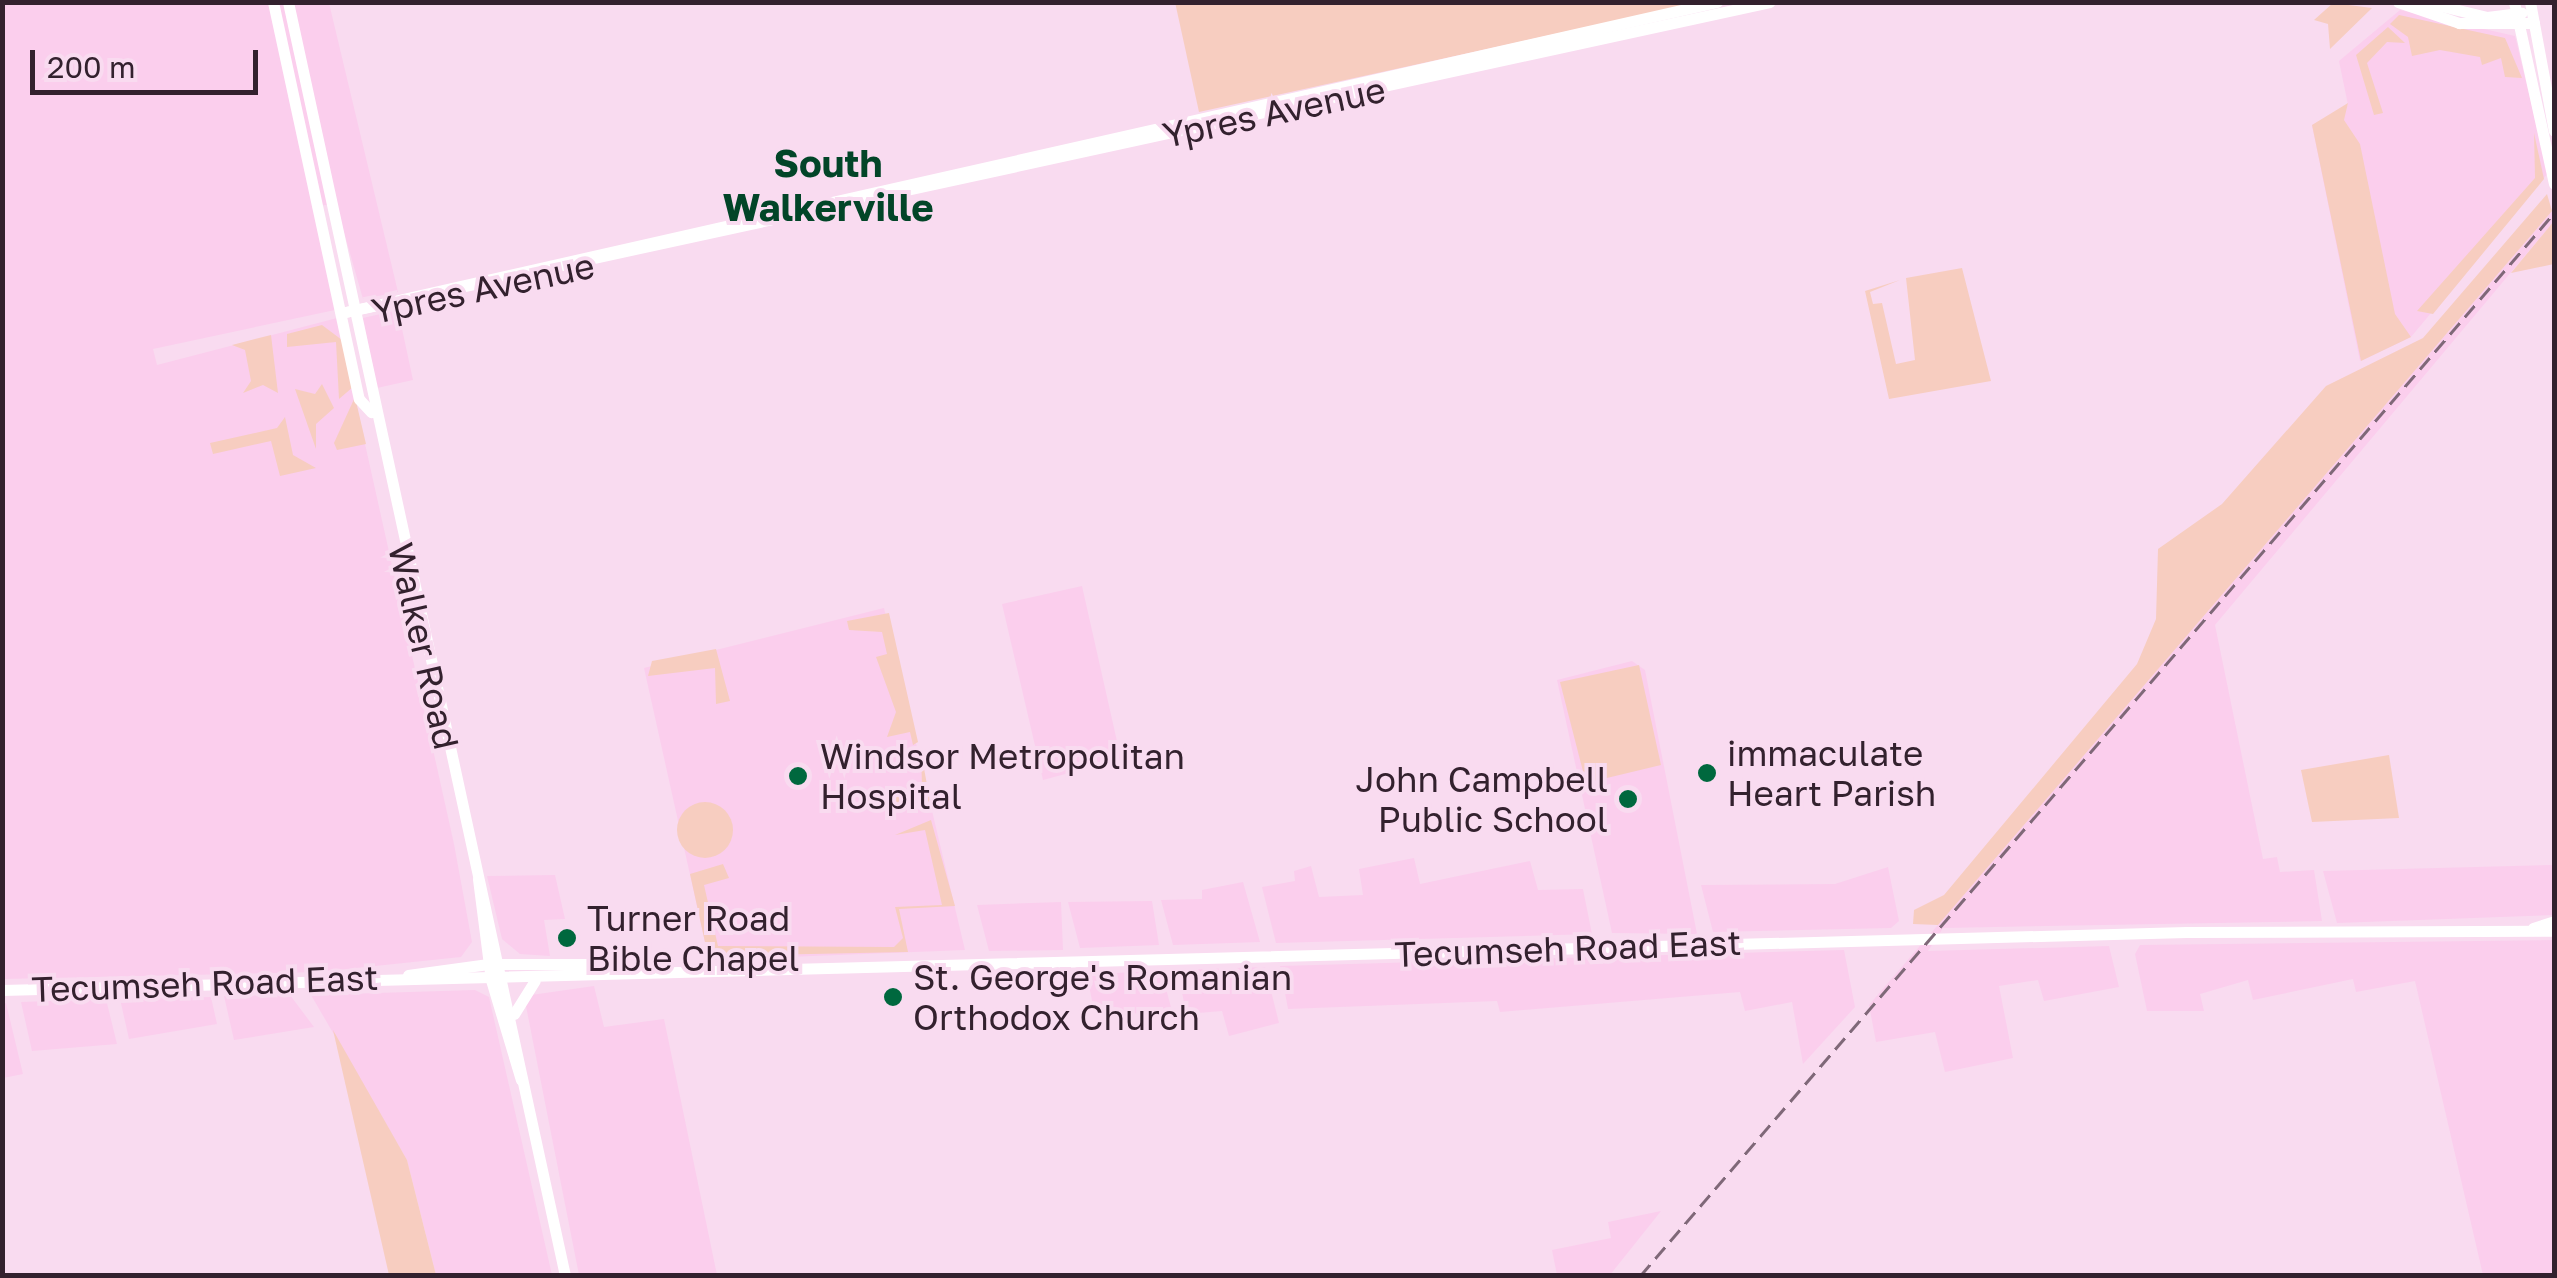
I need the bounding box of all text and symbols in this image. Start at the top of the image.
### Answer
scale bar [35,30,262,92]
text: 200 m [47,49,136,85]
street label: Ypres Avenue [1159,68,1389,156]
district label: South Walkerville [722,140,934,230]
street label: Ypres Avenue [368,244,598,332]
street label: Walker Road [380,539,468,753]
place label: immaculate Heart Parish [1727,732,1936,814]
place label: Windsor Metropolitan Hospital [820,735,1185,817]
place label: John Campbell Public School [1355,758,1608,840]
marker: immaculate Heart Parish [1696,762,1718,784]
marker: Windsor Metropolitan Hospital [785,763,811,789]
marker: John Campbell Public School [1617,788,1639,810]
place label: Turner Road Bible Chapel [587,897,799,979]
street label: Tecumseh Road East [1394,921,1742,975]
marker: Turner Road Bible Chapel [556,927,578,949]
street label: Tecumseh Road East [31,956,379,1010]
place label: St. George's Romanian Orthodox Church [913,956,1292,1038]
marker: St. George's Romanian Orthodox Church [882,986,904,1008]

